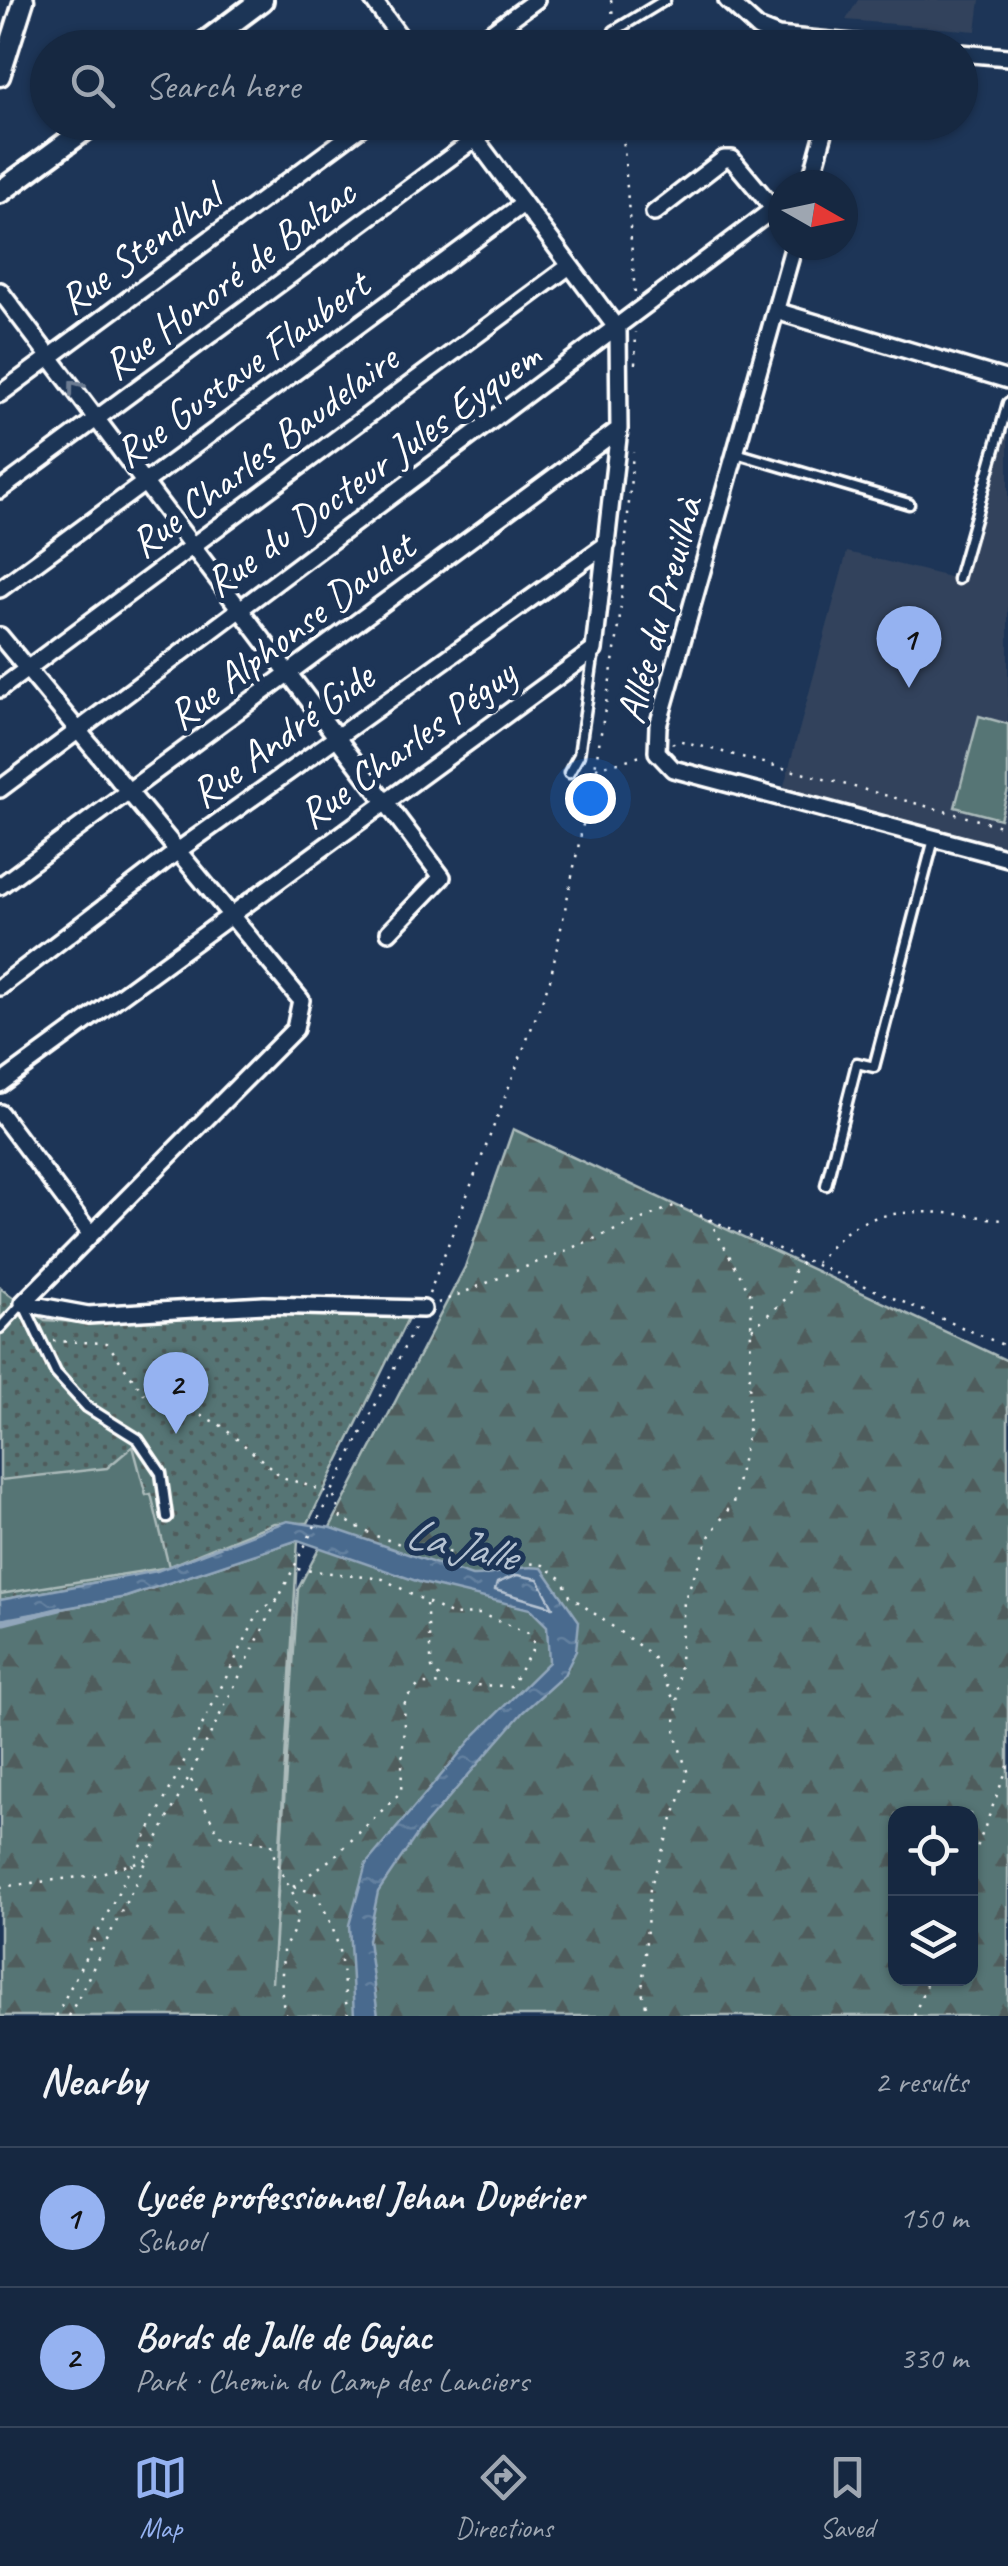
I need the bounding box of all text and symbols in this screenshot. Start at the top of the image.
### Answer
search box [30,30,978,140]
icon: search [65,58,120,113]
text: Search here [145,62,300,109]
street label: Rue Honoré de Balzac [92,166,368,392]
street label: Rue Stendhal [48,168,237,326]
north arrow [768,170,858,260]
street label: Rue Gustave Flaubert [104,257,383,479]
street label: Rue du Docteur Jules Eyquem [194,328,553,609]
street label: Rue Charles Baudelaire [119,331,411,570]
one-way arrow [69,380,86,398]
street label: Allée du Preuilhà [604,489,716,729]
street label: Rue Alphonse Daudet [157,518,428,742]
pin: 1 [876,606,942,688]
street label: Rue Charles Péguy [288,646,528,841]
street label: Rue André Gide [180,649,386,820]
your location [565,773,616,824]
pin: 2 [144,1352,208,1434]
water label: La Jalle [400,1504,528,1586]
map controls [888,1806,978,1986]
button: locate [888,1806,978,1896]
button: layers [888,1896,978,1986]
text: Nearby [40,2055,146,2108]
text: 2 results [874,2061,968,2102]
text: Lycée professionnel Jehan Dupérier [135,2173,583,2220]
text: 1 [65,2197,80,2238]
text: 150 m [899,2197,968,2238]
text: School [135,2220,204,2261]
text: Bords de Jalle de Gajac [135,2313,432,2360]
text: 2 [65,2337,80,2378]
text: 330 m [899,2337,968,2378]
text: Park · Chemin du Camp des Lanciers [135,2360,529,2401]
tab: Map [133,2450,188,2545]
tab: Directions [455,2450,553,2545]
tab: Saved [820,2450,875,2545]

